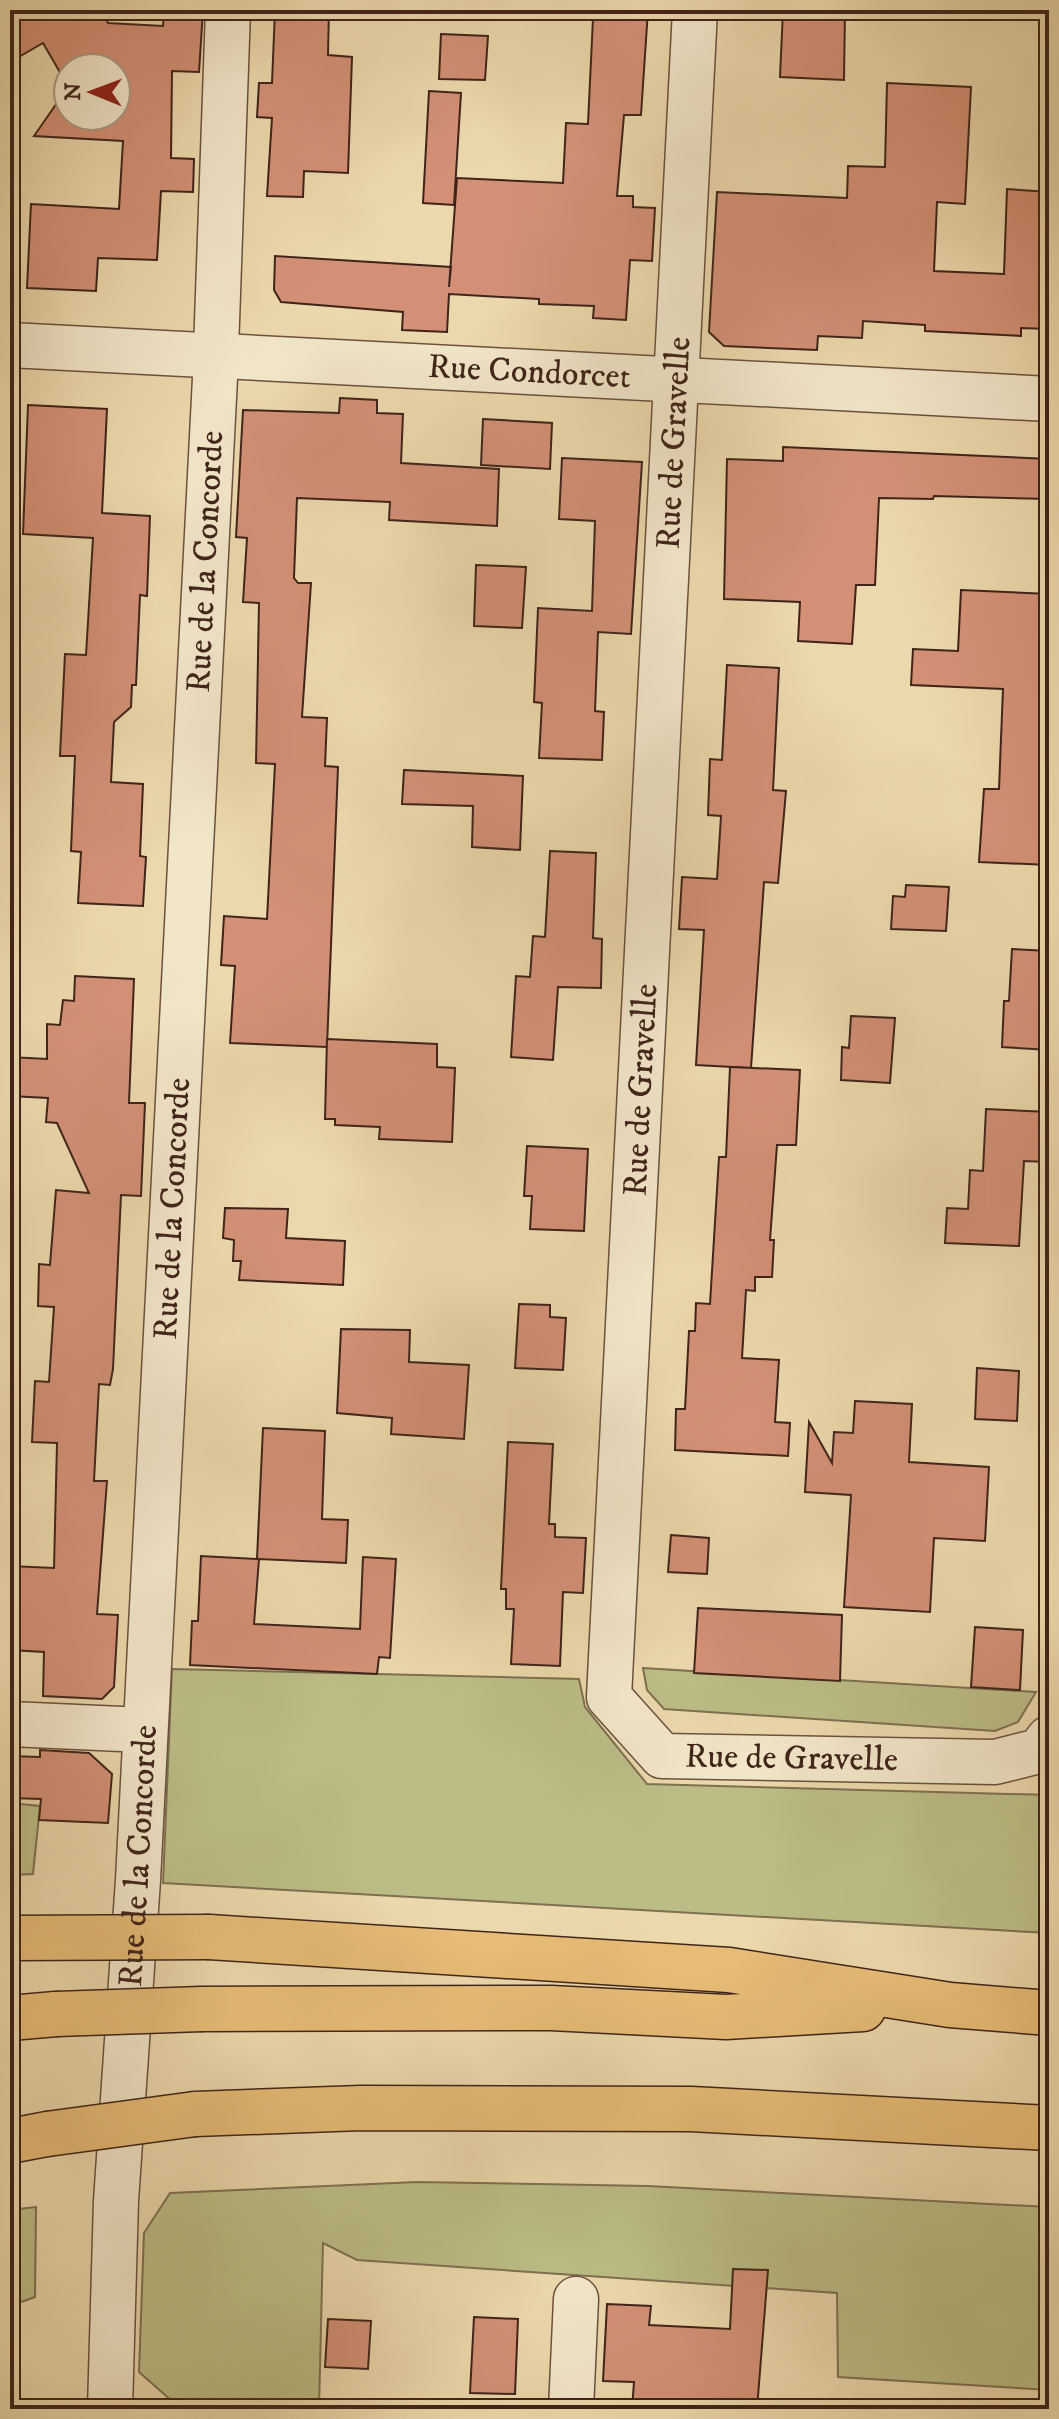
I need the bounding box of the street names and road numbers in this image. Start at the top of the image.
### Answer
street label: Rue de Gravelle [647,336,701,550]
street label: Rue Condorcet [427,346,632,398]
street label: Rue de la Concorde [178,430,233,694]
street label: Rue de Gravelle [614,983,668,1197]
street label: Rue de la Concorde [145,1077,200,1341]
street label: Rue de la Concorde [110,1724,167,1988]
street label: Rue de Gravelle [685,1735,898,1781]

